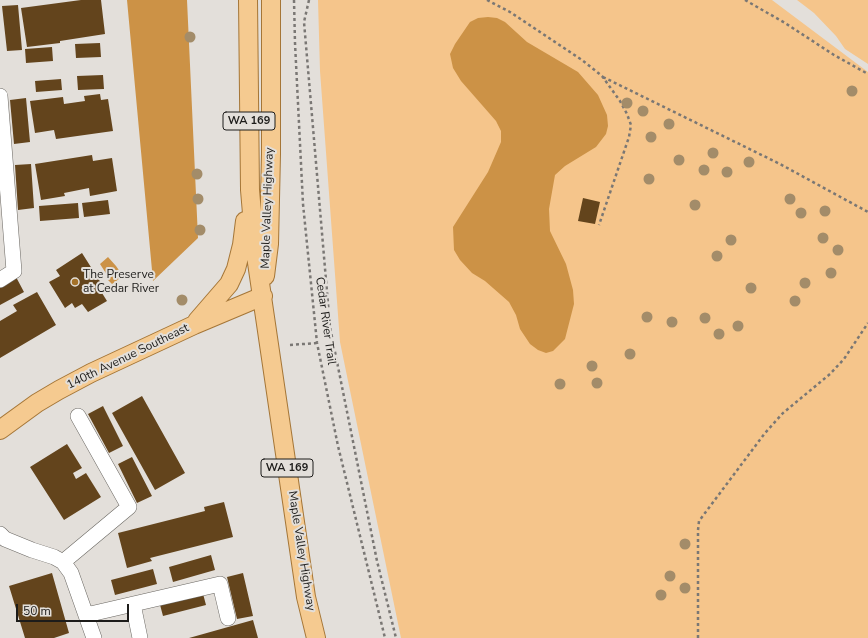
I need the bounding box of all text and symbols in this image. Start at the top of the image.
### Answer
road number: WA 169 [223,112,275,130]
street label: Maple Valley Highway [259,147,277,269]
place label: The Preserve at Cedar River [83,268,159,296]
street label: Cedar River Trail [312,276,338,366]
marker: The Preserve at Cedar River [70,277,80,287]
street label: 140th Avenue Southeast [65,321,191,393]
road number: WA 169 [261,459,313,477]
street label: Maple Valley Highway [284,490,318,612]
scale bar [18,596,131,622]
text: 50 m [23,603,51,619]

